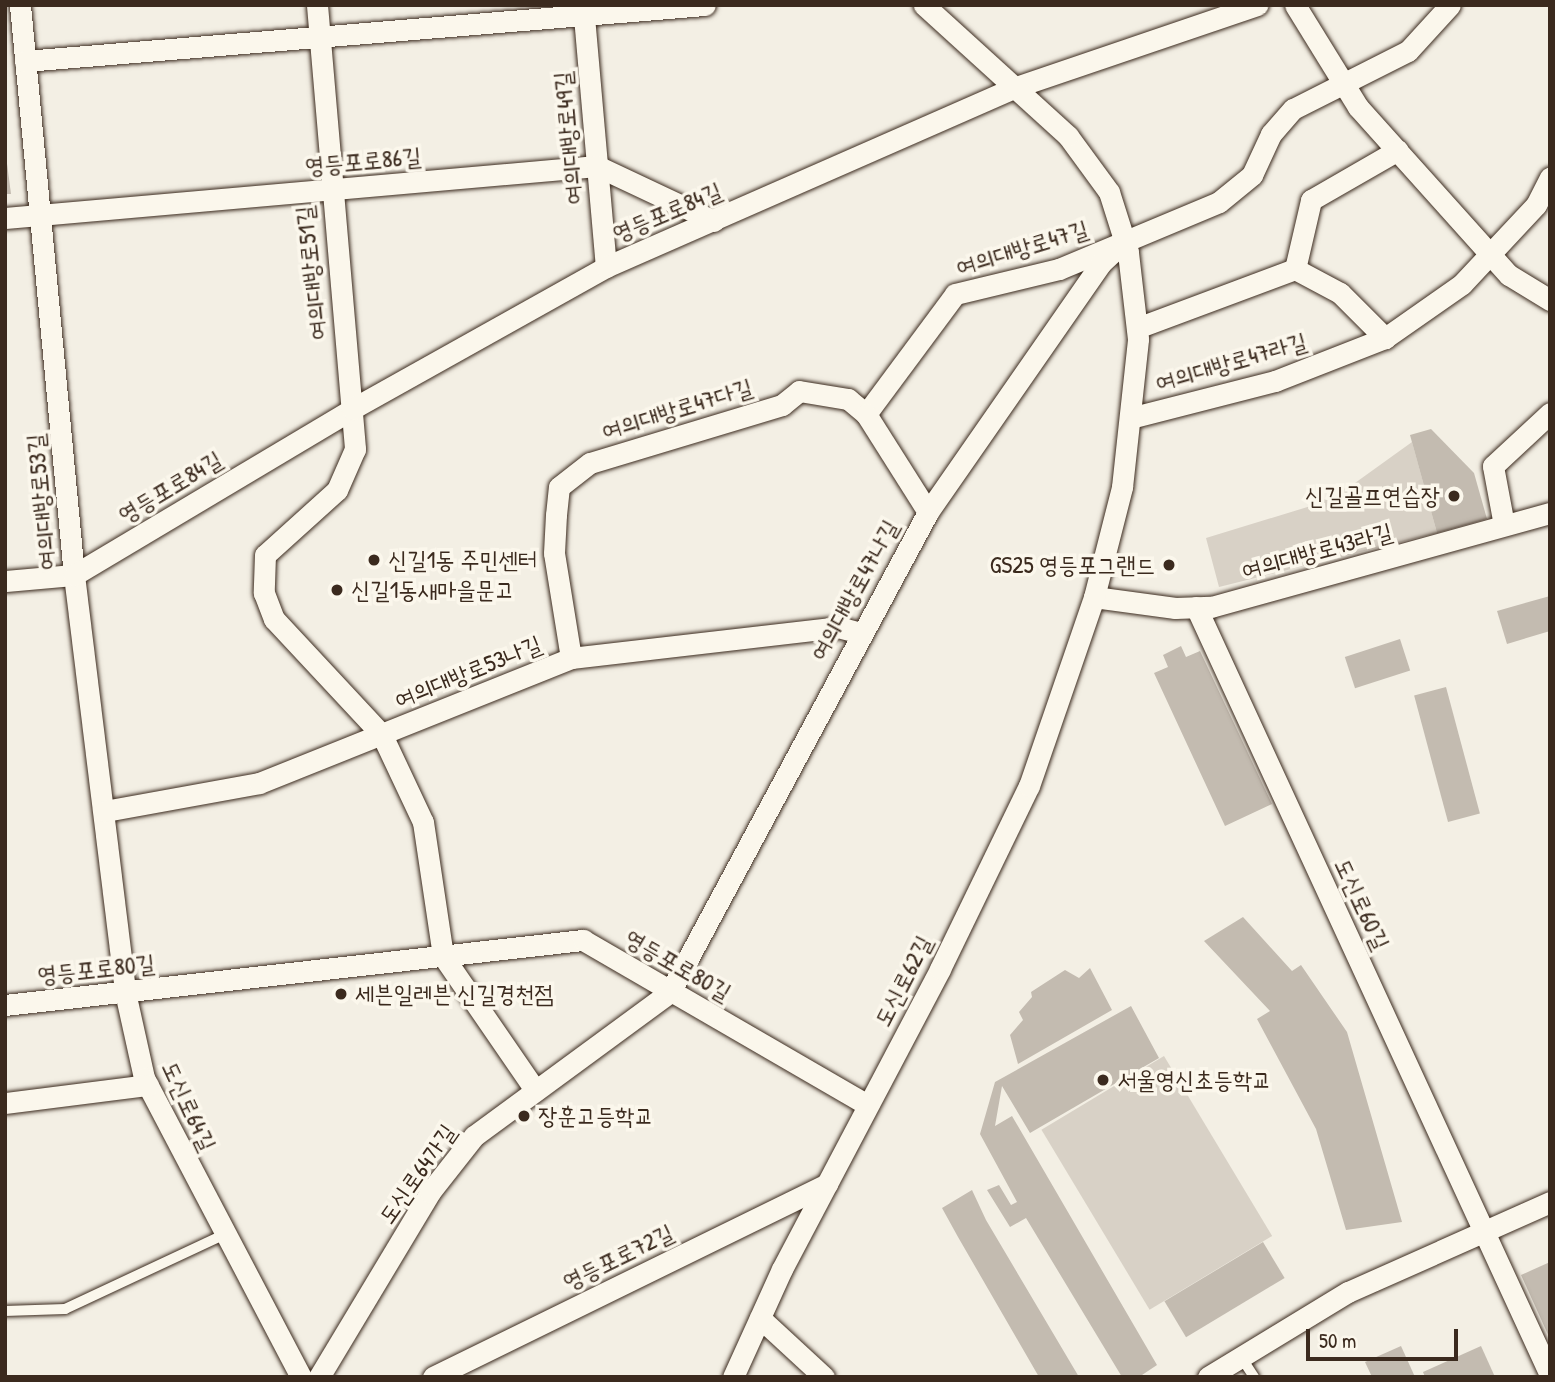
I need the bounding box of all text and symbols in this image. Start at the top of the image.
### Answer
street label: 여의대방로49길 [548,70,588,206]
street label: 영등포로86길 [304,142,422,180]
street label: 영등포로84길 [608,176,726,248]
street label: 여의대방로51길 [290,204,332,342]
street label: 여의대방로47길 [952,214,1092,282]
street label: 여의대방로47라길 [1152,327,1310,397]
street label: 여의대방로47다길 [598,372,756,446]
street label: 여의대방로53길 [21,433,61,571]
street label: 영등포로84길 [113,445,227,529]
place label: 신길골프연습장 [1305,482,1440,510]
marker: 신길골프연습장 [1446,488,1462,504]
street label: 여의대방로47나길 [804,515,904,665]
street label: 여의대방로43라길 [1238,517,1396,585]
place label: 신길1동 주민센터 [388,546,537,574]
place label: GS25 영등포그랜드 [990,551,1155,579]
marker: 신길1동 주민센터 [366,552,382,568]
marker: GS25 영등포그랜드 [1161,557,1177,573]
place label: 신길1동새마을문고 [351,576,514,604]
marker: 신길1동새마을문고 [329,582,345,598]
street label: 여의대방로53나길 [390,629,546,715]
street label: 도신로60길 [1328,854,1396,954]
street label: 영등포로80길 [620,923,736,1007]
street label: 도신로62길 [868,931,938,1031]
street label: 영등포로80길 [36,949,156,989]
place label: 세븐일레븐 신길경천점 [355,980,554,1008]
marker: 세븐일레븐 신길경천점 [333,986,349,1002]
street label: 도신로64길 [156,1056,222,1156]
place label: 서울영신초등학교 [1117,1066,1272,1094]
marker: 서울영신초등학교 [1095,1072,1111,1088]
place label: 장훈고등학교 [538,1102,654,1130]
marker: 장훈고등학교 [516,1108,532,1124]
street label: 도신로64가길 [372,1119,462,1229]
street label: 영등포로72길 [558,1218,678,1296]
scale bar [1310,1316,1462,1360]
text: 50 m [1319,1326,1356,1355]

